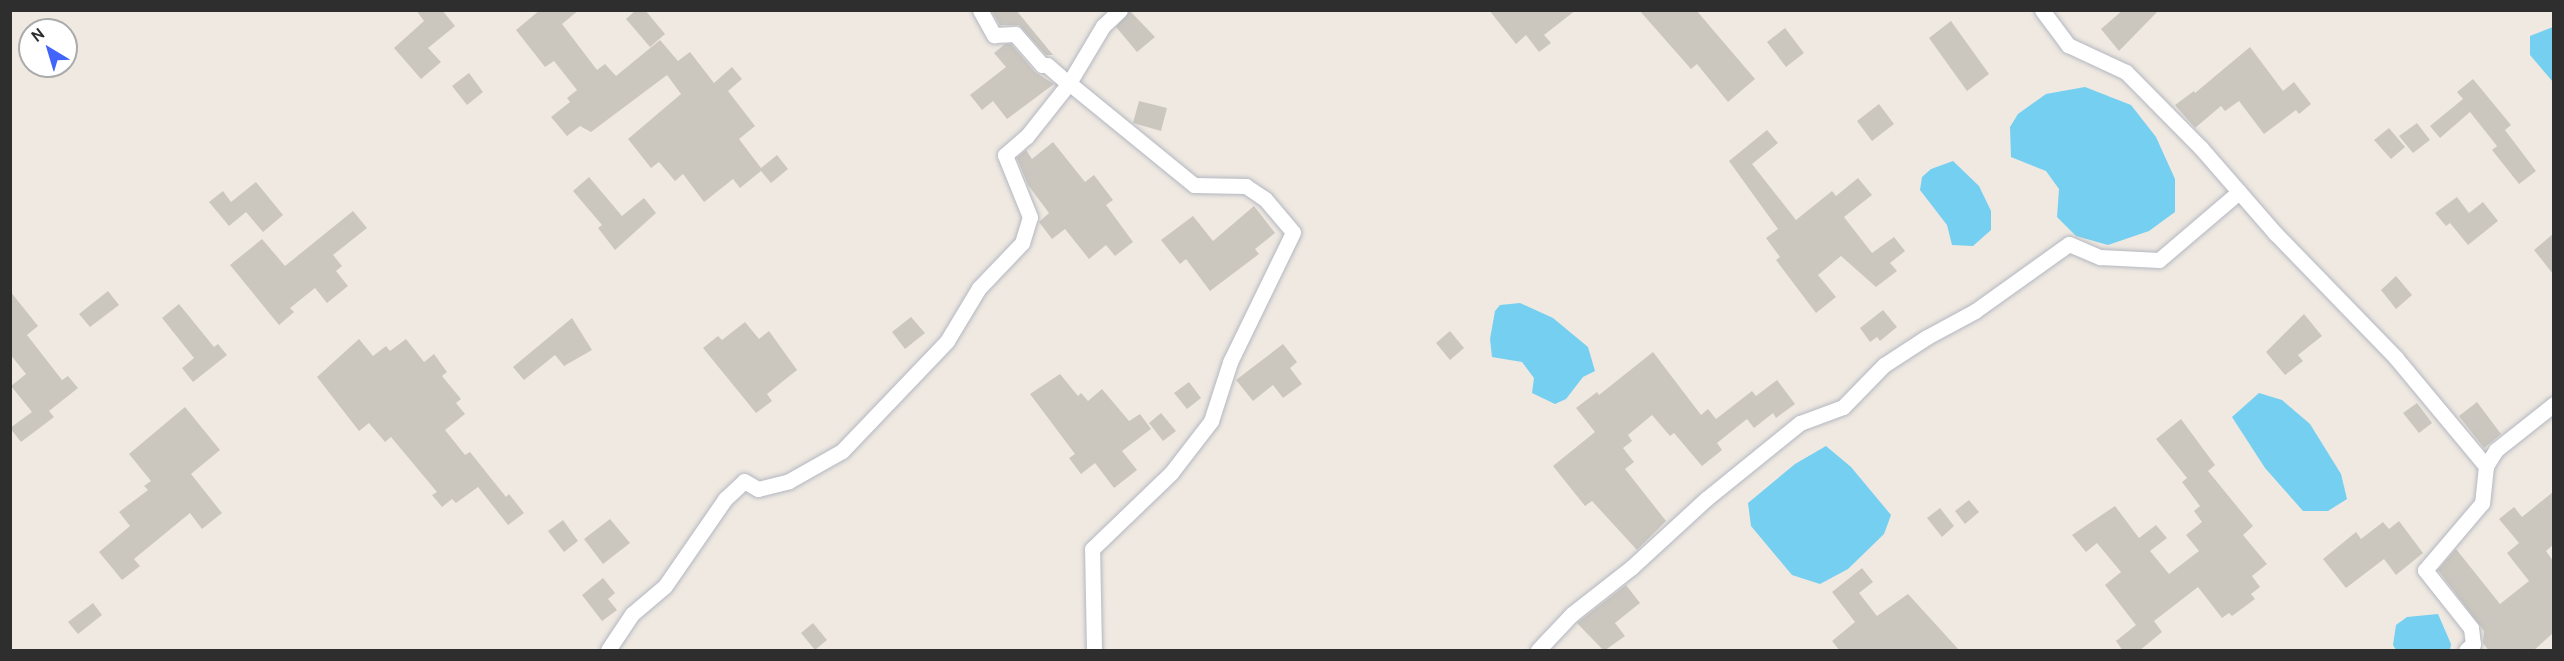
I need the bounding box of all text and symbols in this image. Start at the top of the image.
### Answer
north arrow [18,18,78,78]
text: N [28,24,48,46]

